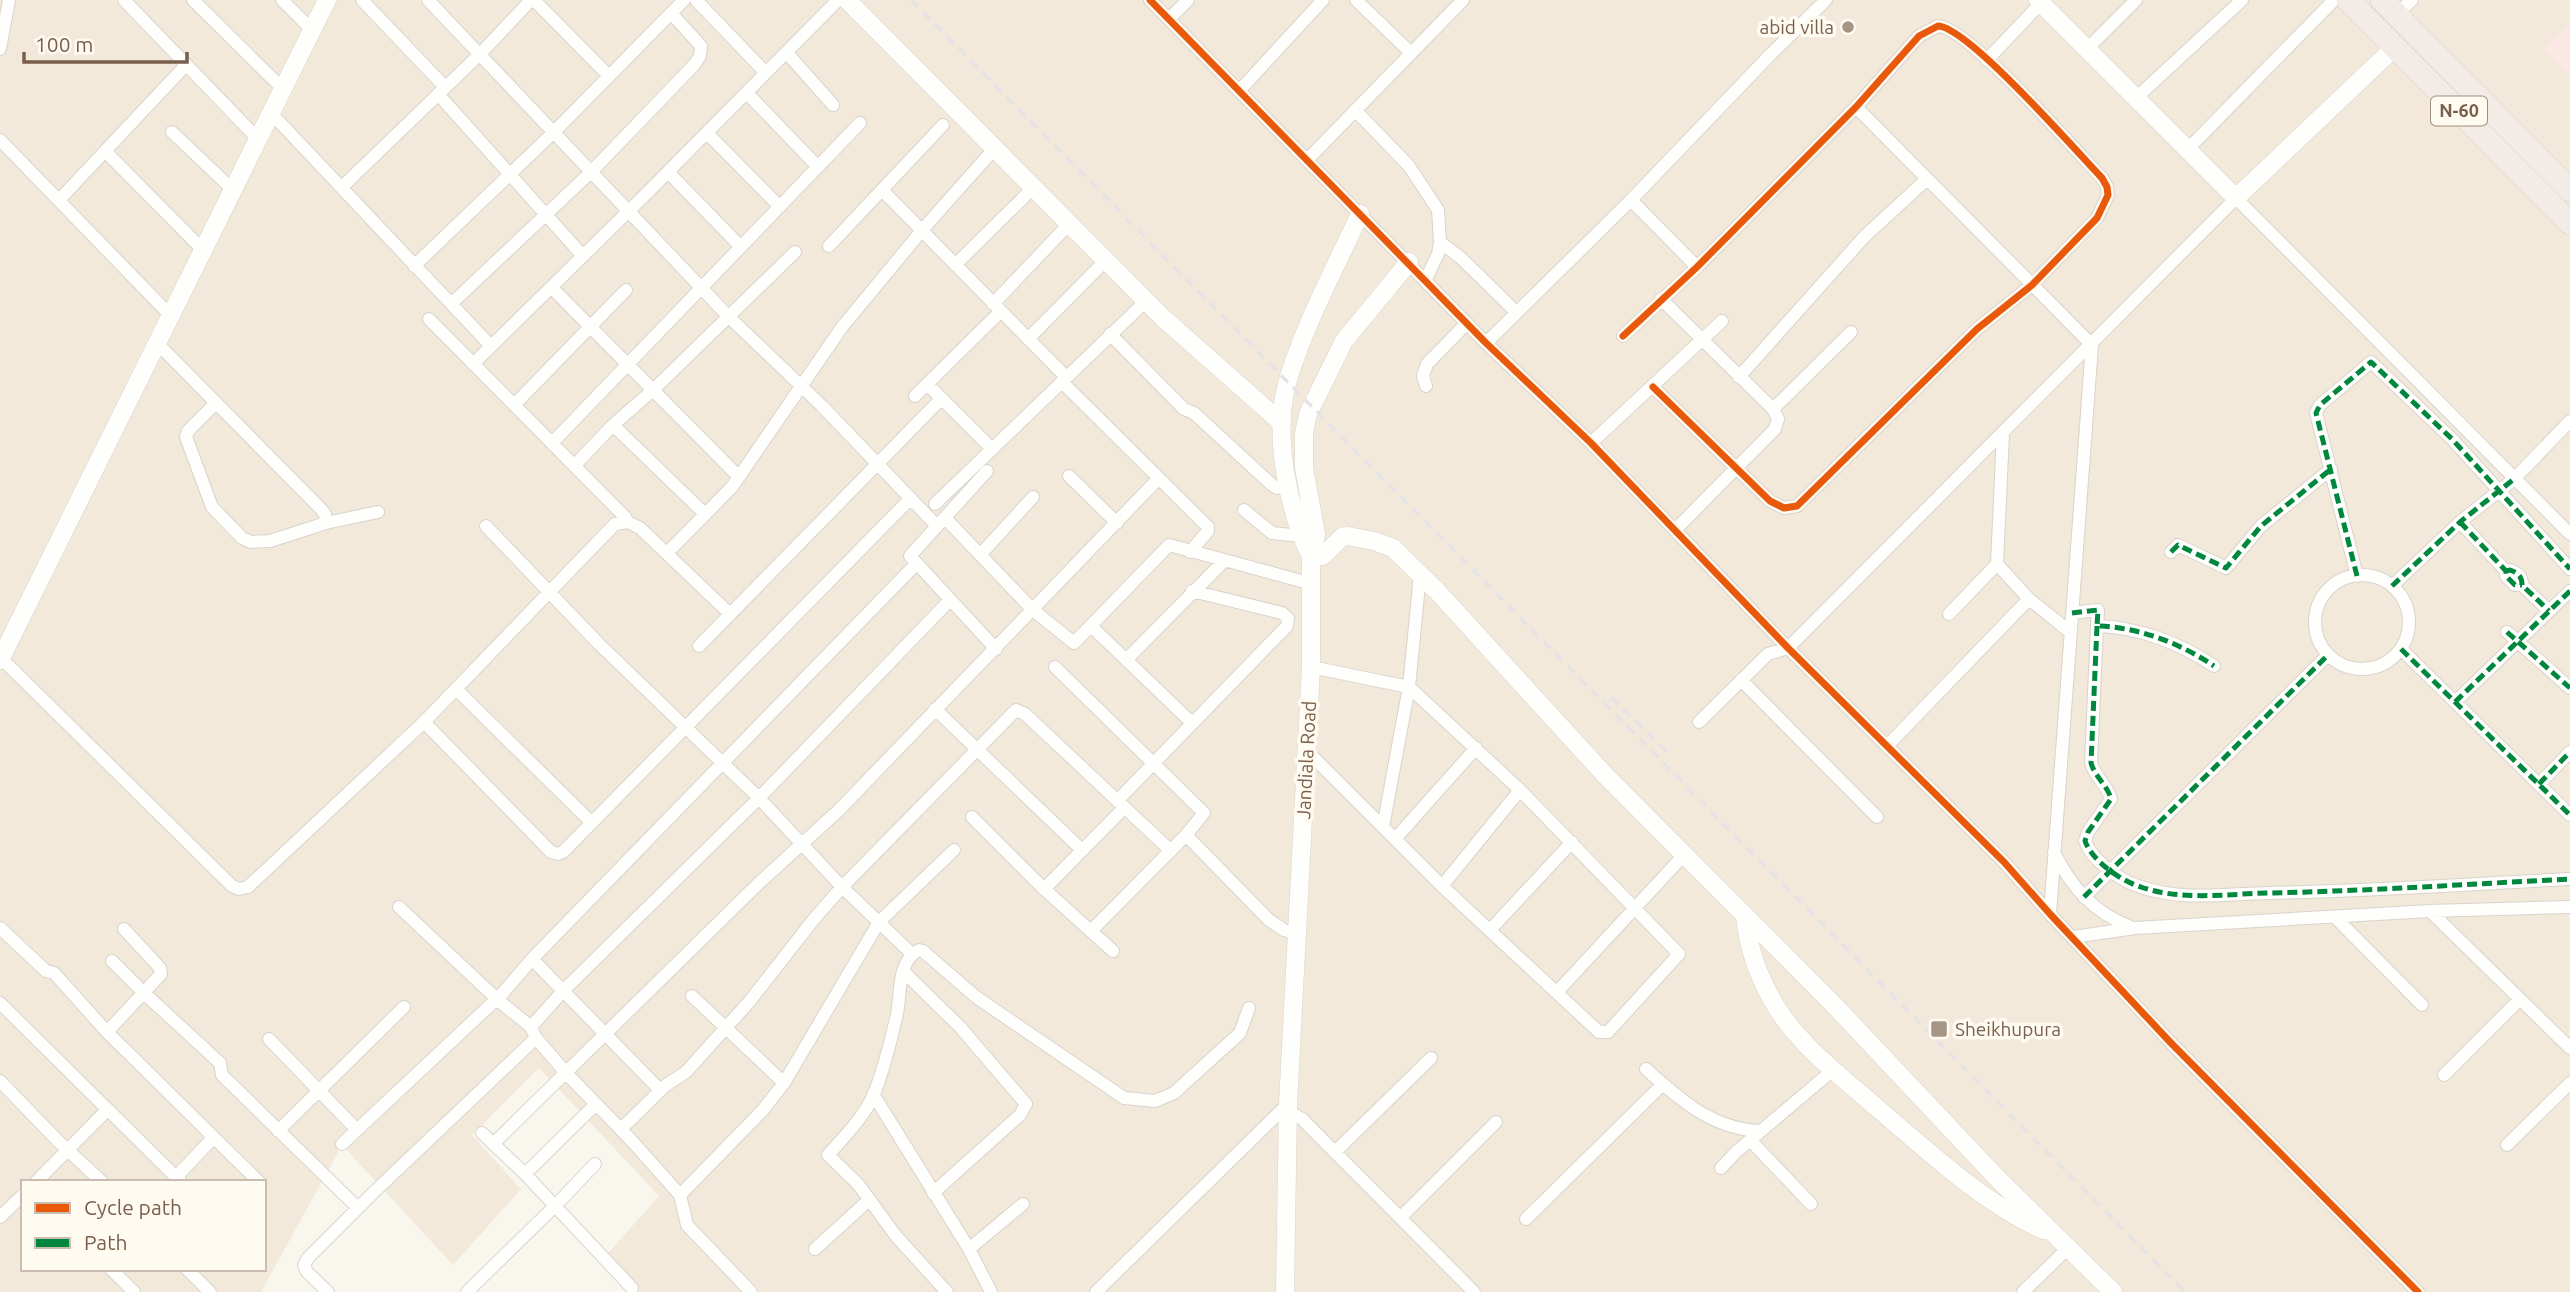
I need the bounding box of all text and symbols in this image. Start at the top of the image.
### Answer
place label: abid villa [1759,16,1834,38]
marker: abid villa [1840,19,1856,35]
scale bar [24,21,187,65]
text: 100 m [35,32,93,56]
road number: N-60 [2431,96,2487,126]
street label: Jandiala Road [1292,700,1320,820]
place label: Sheikhupura [1955,1018,2061,1040]
marker: Sheikhupura [1929,1019,1949,1039]
legend [21,1180,266,1271]
text: Cycle path [84,1195,182,1219]
text: Path [84,1230,127,1254]

